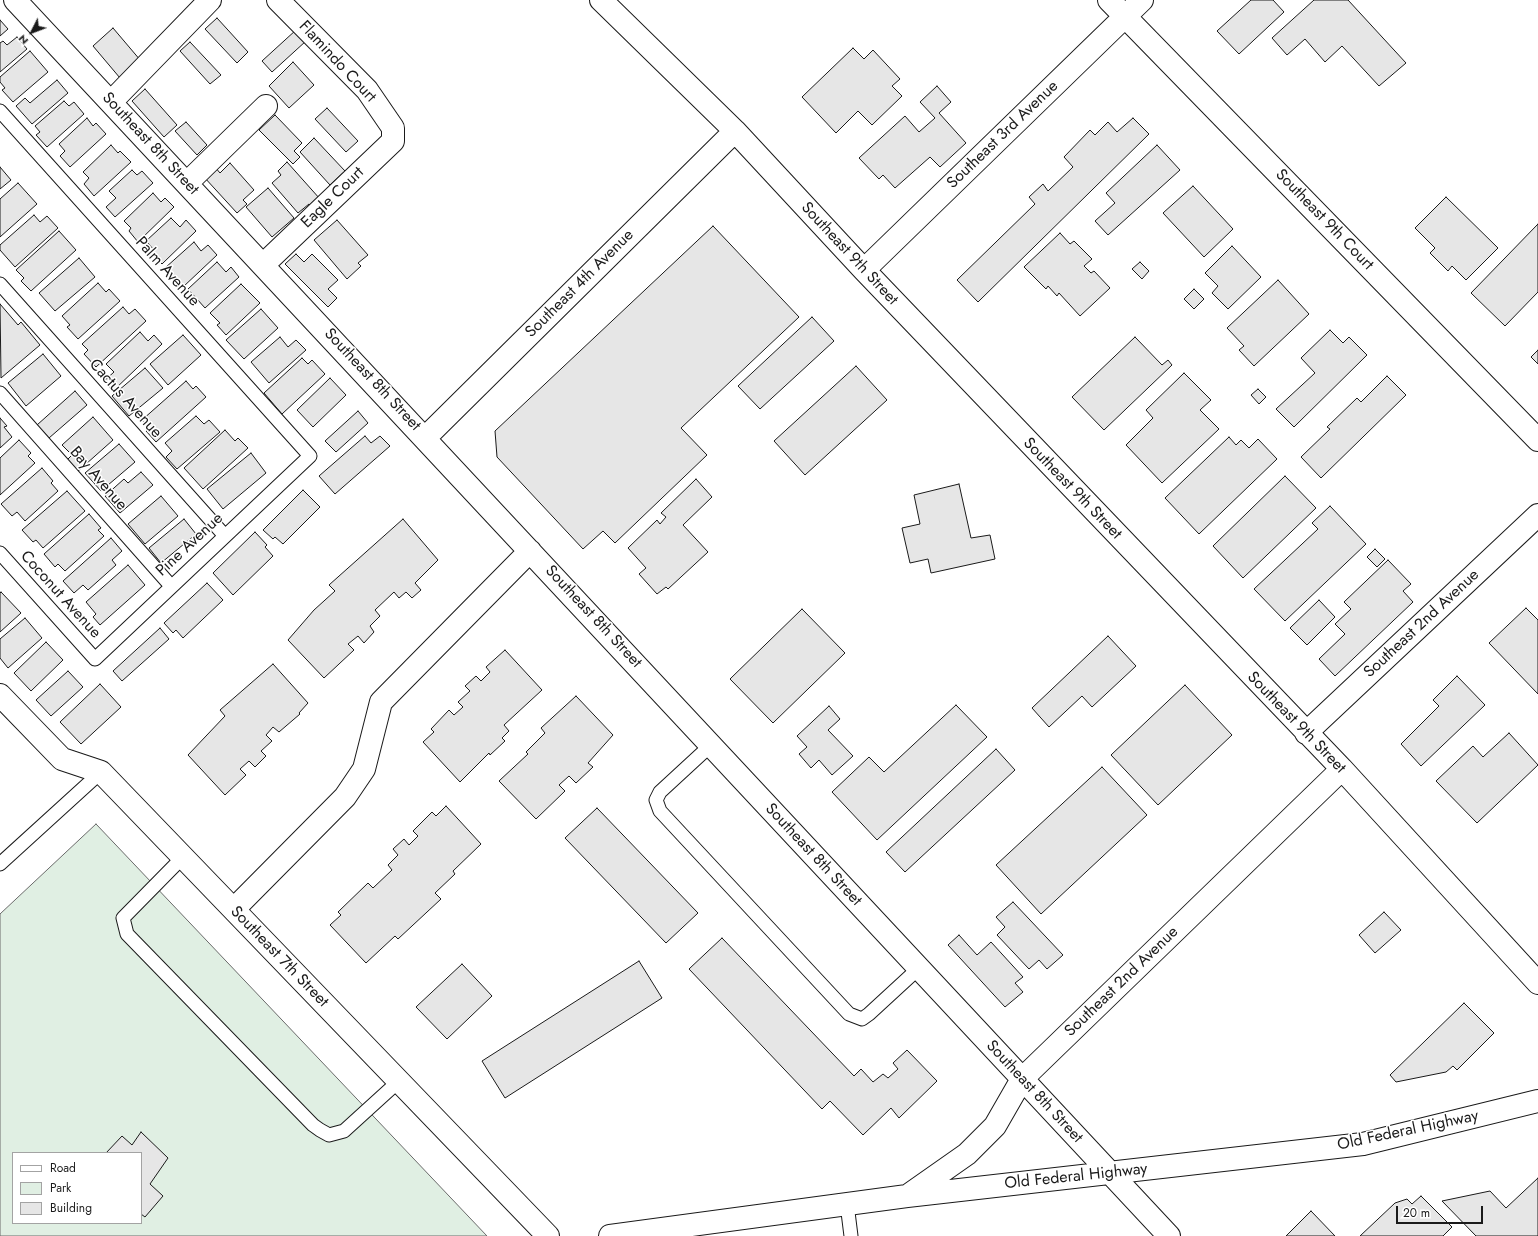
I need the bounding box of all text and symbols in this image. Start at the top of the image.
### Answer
north arrow [12,12,52,52]
street label: Flamindo Court [294,17,380,107]
text: N [14,31,32,49]
street label: Southeast 3rd Avenue [943,77,1063,193]
street label: Southeast 8th Street [98,89,202,199]
street label: Eagle Court [298,163,368,233]
street label: Southeast 9th Court [1271,166,1377,274]
street label: Southeast 9th Street [796,199,902,309]
street label: Southeast 4th Avenue [522,226,638,342]
street label: Palm Avenue [131,233,203,311]
street label: Southeast 8th Street [320,325,424,435]
street label: Cactus Avenue [85,356,165,442]
street label: Southeast 9th Street [1019,434,1125,544]
street label: Bay Avenue [65,443,131,515]
street label: Pine Avenue [153,509,227,581]
street label: Coconut Avenue [16,547,104,643]
street label: Southeast 8th Street [541,562,645,672]
street label: Southeast 2nd Avenue [1360,566,1484,682]
street label: Southeast 9th Street [1243,668,1349,778]
street label: Southeast 8th Street [761,800,865,910]
street label: Southeast 7th Street [226,903,332,1011]
street label: Southeast 2nd Avenue [1061,923,1183,1041]
street label: Southeast 8th Street [982,1037,1086,1147]
street label: Old Federal Highway [1336,1107,1480,1155]
legend [12,1152,142,1224]
text: Road [50,1159,76,1177]
street label: Old Federal Highway [1004,1160,1148,1194]
text: Park [50,1179,71,1197]
scale bar [1398,1198,1485,1224]
text: Building [50,1199,92,1217]
text: 20 m [1403,1204,1430,1222]

